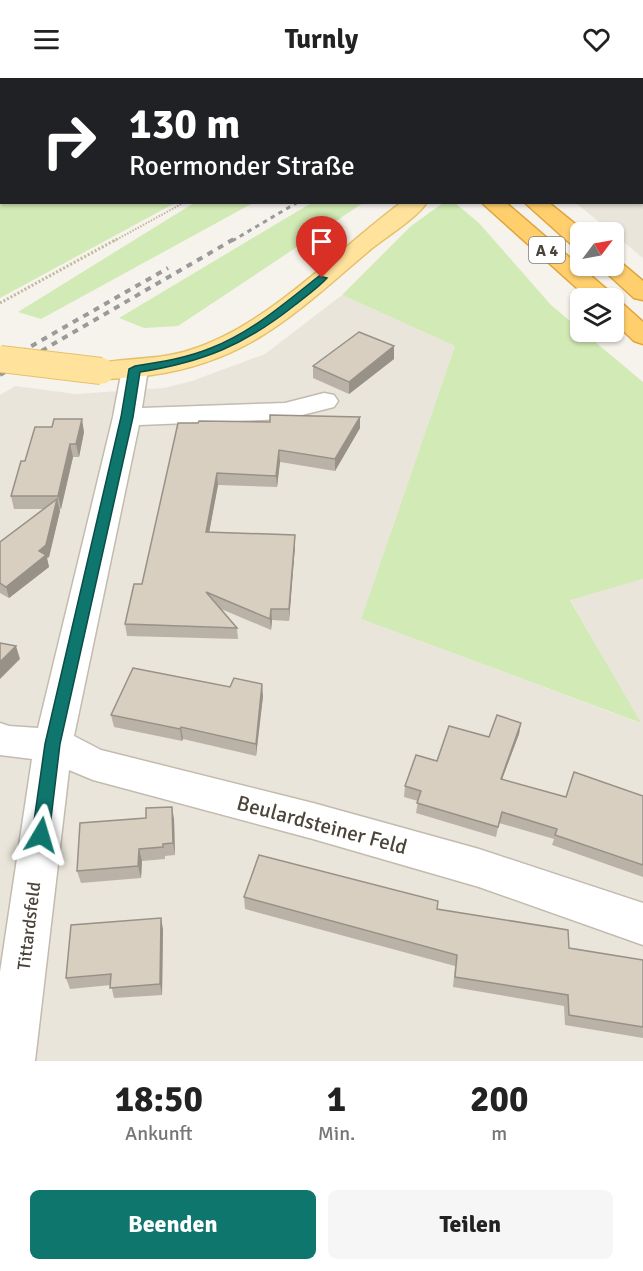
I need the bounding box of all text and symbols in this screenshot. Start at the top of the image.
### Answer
icon: menu [30,23,63,56]
text: Turnly [285,23,358,56]
icon: heart [580,23,613,56]
text: 130 m [129,99,240,150]
icon: right [30,102,108,180]
text: Roermonder Straße [129,150,355,183]
pin [296,216,347,278]
north arrow [570,222,624,276]
map controls [570,222,624,342]
icon: arrive [305,225,338,258]
road number: A 4 [529,237,565,263]
button: layers [570,288,624,342]
street label: Beulardsteiner Feld [234,790,410,860]
position arrow [9,803,73,867]
street label: Tittardsfeld [13,881,45,971]
text: 18:50 [115,1077,203,1122]
text: 1 [327,1077,346,1122]
text: 200 [470,1077,528,1122]
text: Ankunft [125,1121,193,1146]
text: Min. [318,1121,355,1146]
text: m [491,1121,507,1146]
button: Beenden [30,1190,316,1259]
button: Teilen [328,1190,613,1259]

